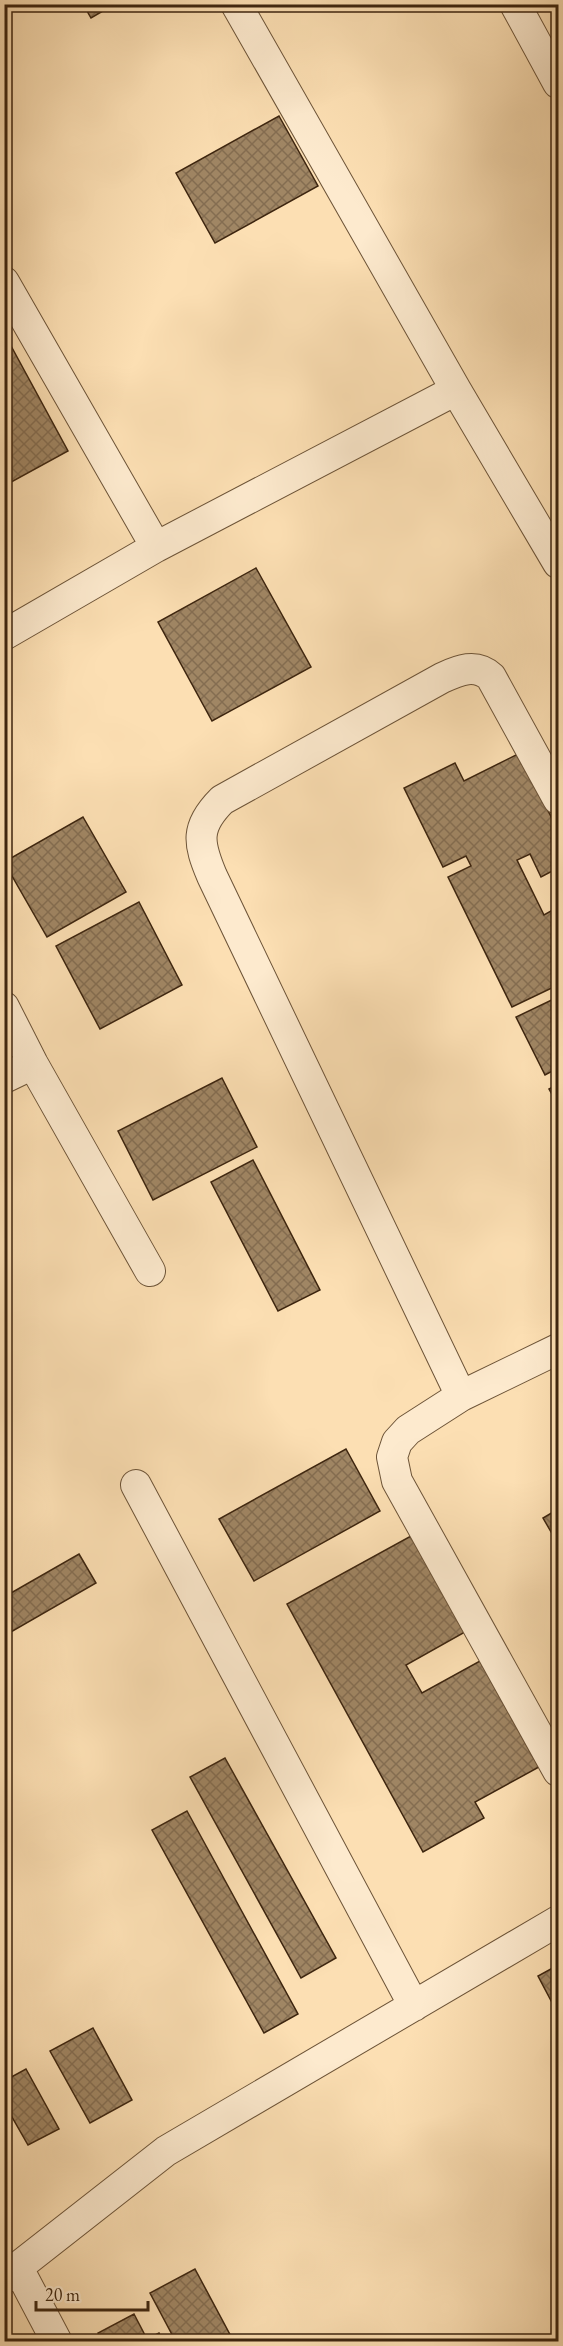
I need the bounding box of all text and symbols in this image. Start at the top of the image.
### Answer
scale bar [36,2274,148,2312]
text: 20 m [45,2283,80,2306]

